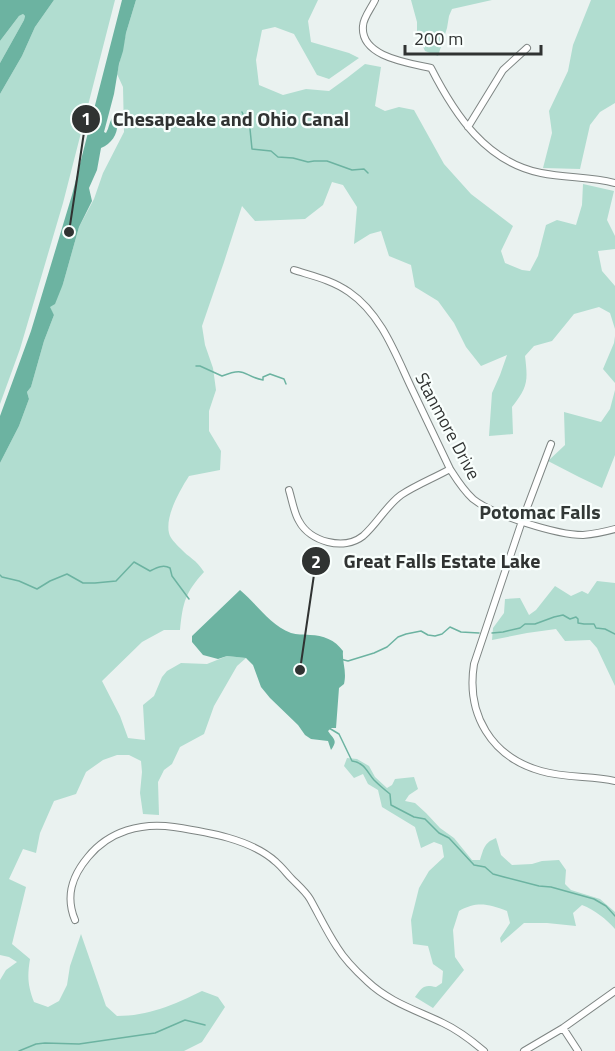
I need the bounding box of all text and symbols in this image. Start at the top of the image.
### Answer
scale bar [405,18,542,56]
text: 200 m [414,25,463,52]
callout: Chesapeake and Ohio Canal [71,100,362,138]
text: Chesapeake and Ohio Canal [113,103,349,134]
text: 1 [81,105,91,132]
street label: Stanmore Drive [408,368,488,484]
district label: Potomac Falls [479,496,601,527]
callout: Great Falls Estate Lake [301,542,552,580]
text: Great Falls Estate Lake [344,545,540,576]
text: 2 [311,548,321,575]

